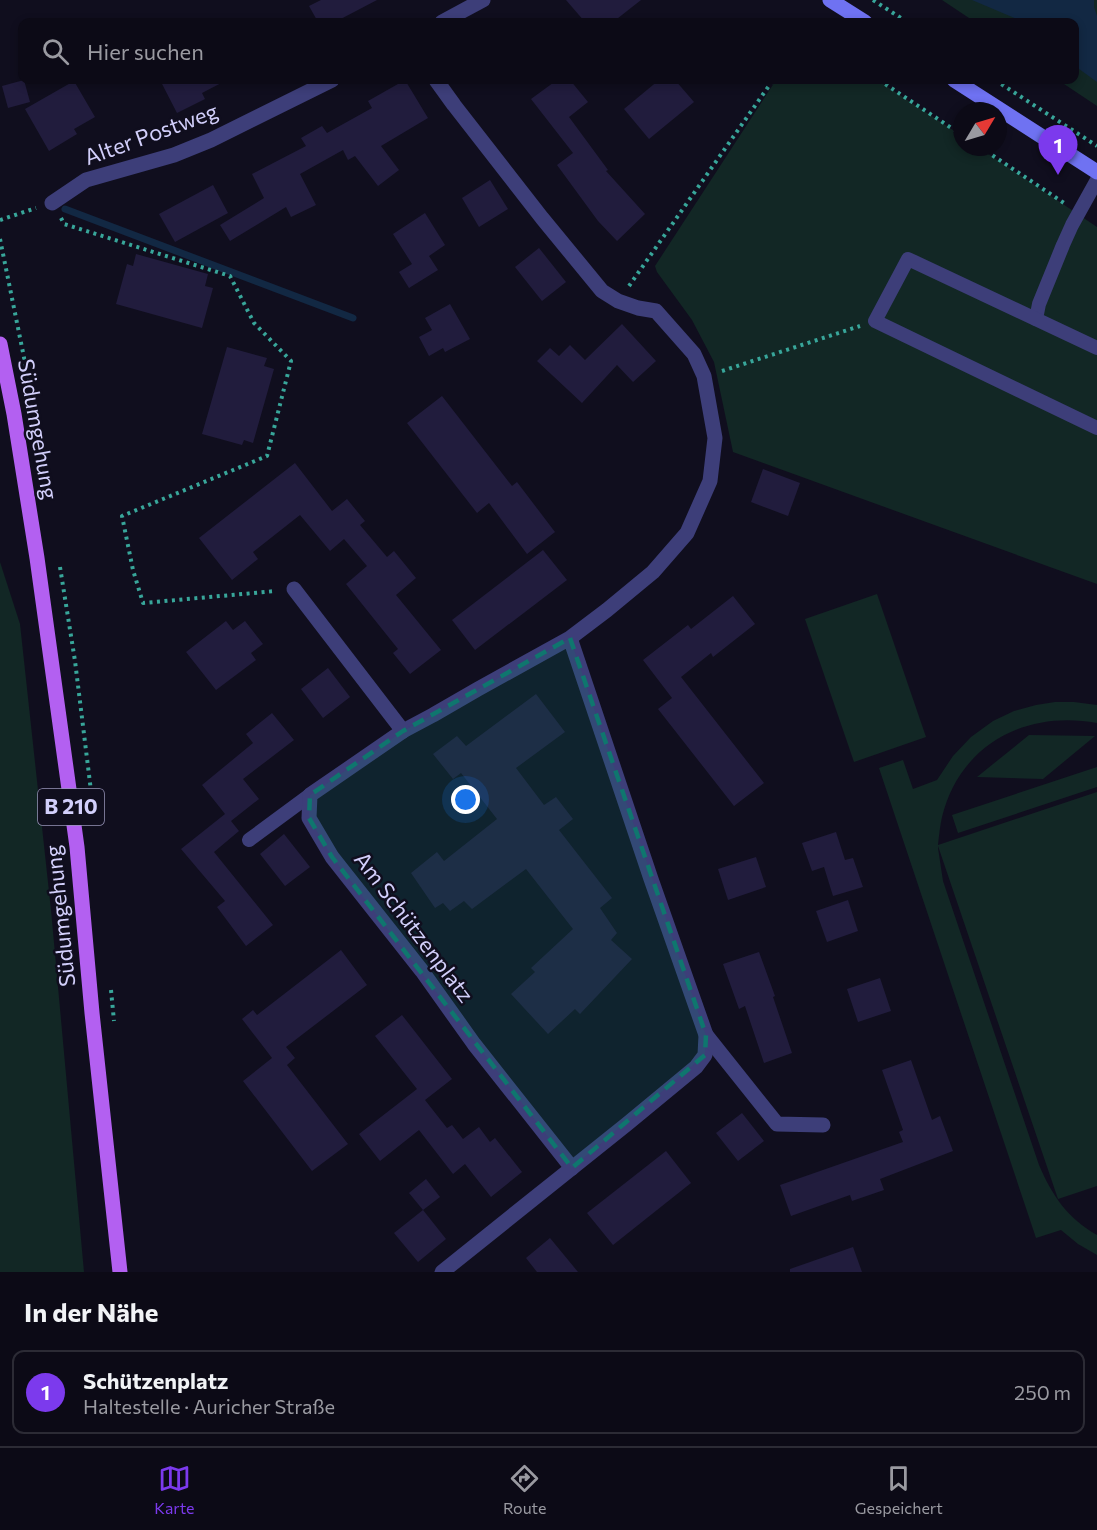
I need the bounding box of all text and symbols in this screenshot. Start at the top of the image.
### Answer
search box [18,18,1079,84]
icon: search [39,35,72,68]
text: Hier suchen [87,38,204,65]
street label: Alter Postweg [80,97,221,170]
north arrow [953,102,1007,156]
pin: 1 [1038,126,1078,175]
street label: Südumgehung [13,357,64,501]
your location [451,785,480,814]
road number: B 210 [38,789,104,825]
street label: Südumgehung [39,844,80,988]
street label: Am Schützenplatz [349,846,480,1007]
text: In der Nähe [24,1296,159,1327]
text: Schützenplatz [83,1367,228,1394]
text: 1 [41,1380,50,1404]
text: 250 m [1014,1380,1071,1404]
text: Haltestelle · Auricher Straße [83,1394,335,1418]
tab: Karte [154,1462,195,1517]
tab: Route [503,1462,547,1517]
tab: Gespeichert [855,1462,943,1517]

